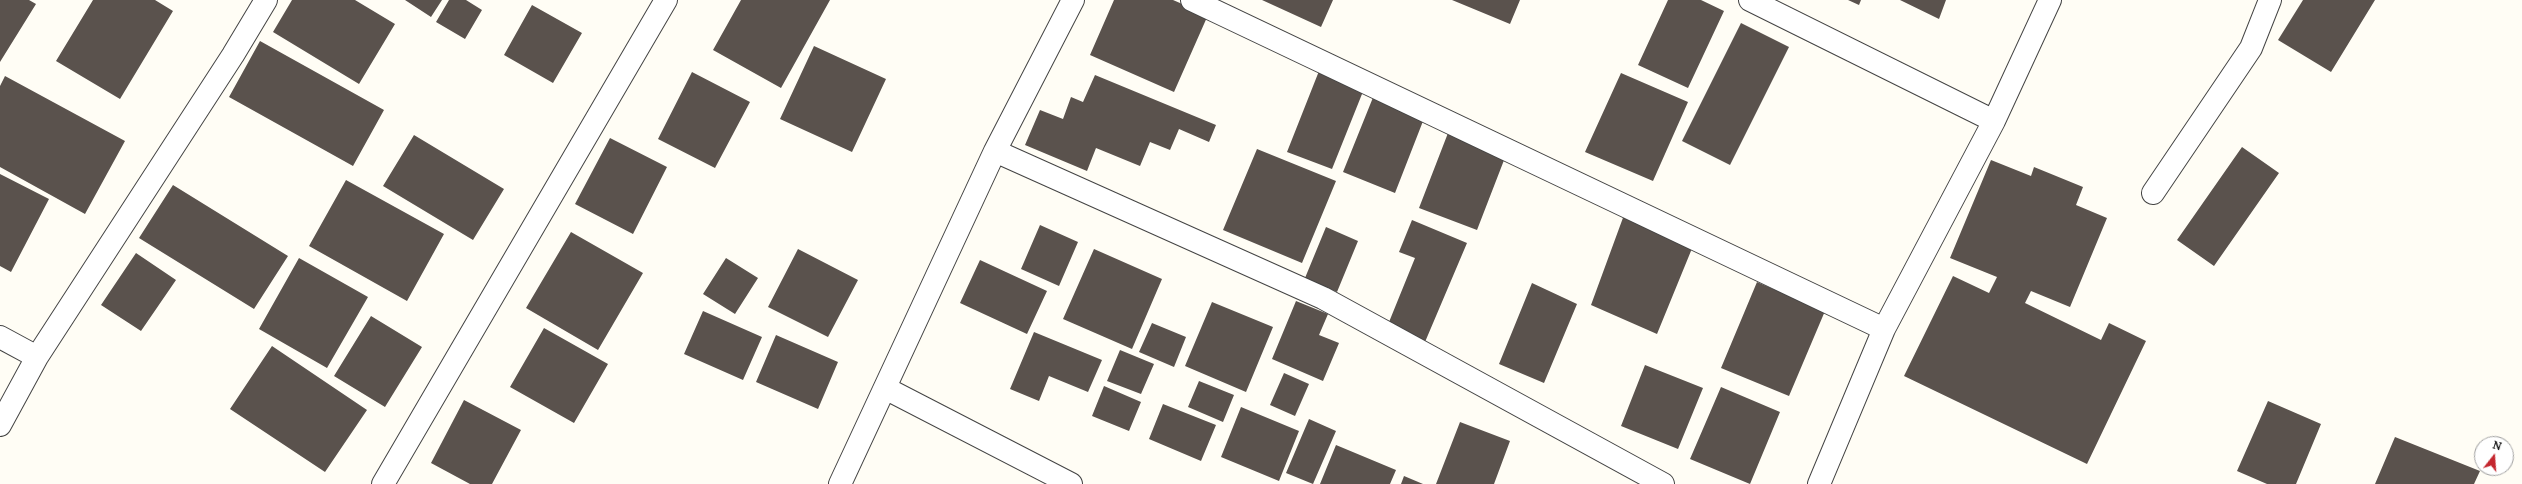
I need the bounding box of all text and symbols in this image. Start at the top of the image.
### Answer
north arrow [2474,436,2514,476]
text: N [2491,438,2503,453]

